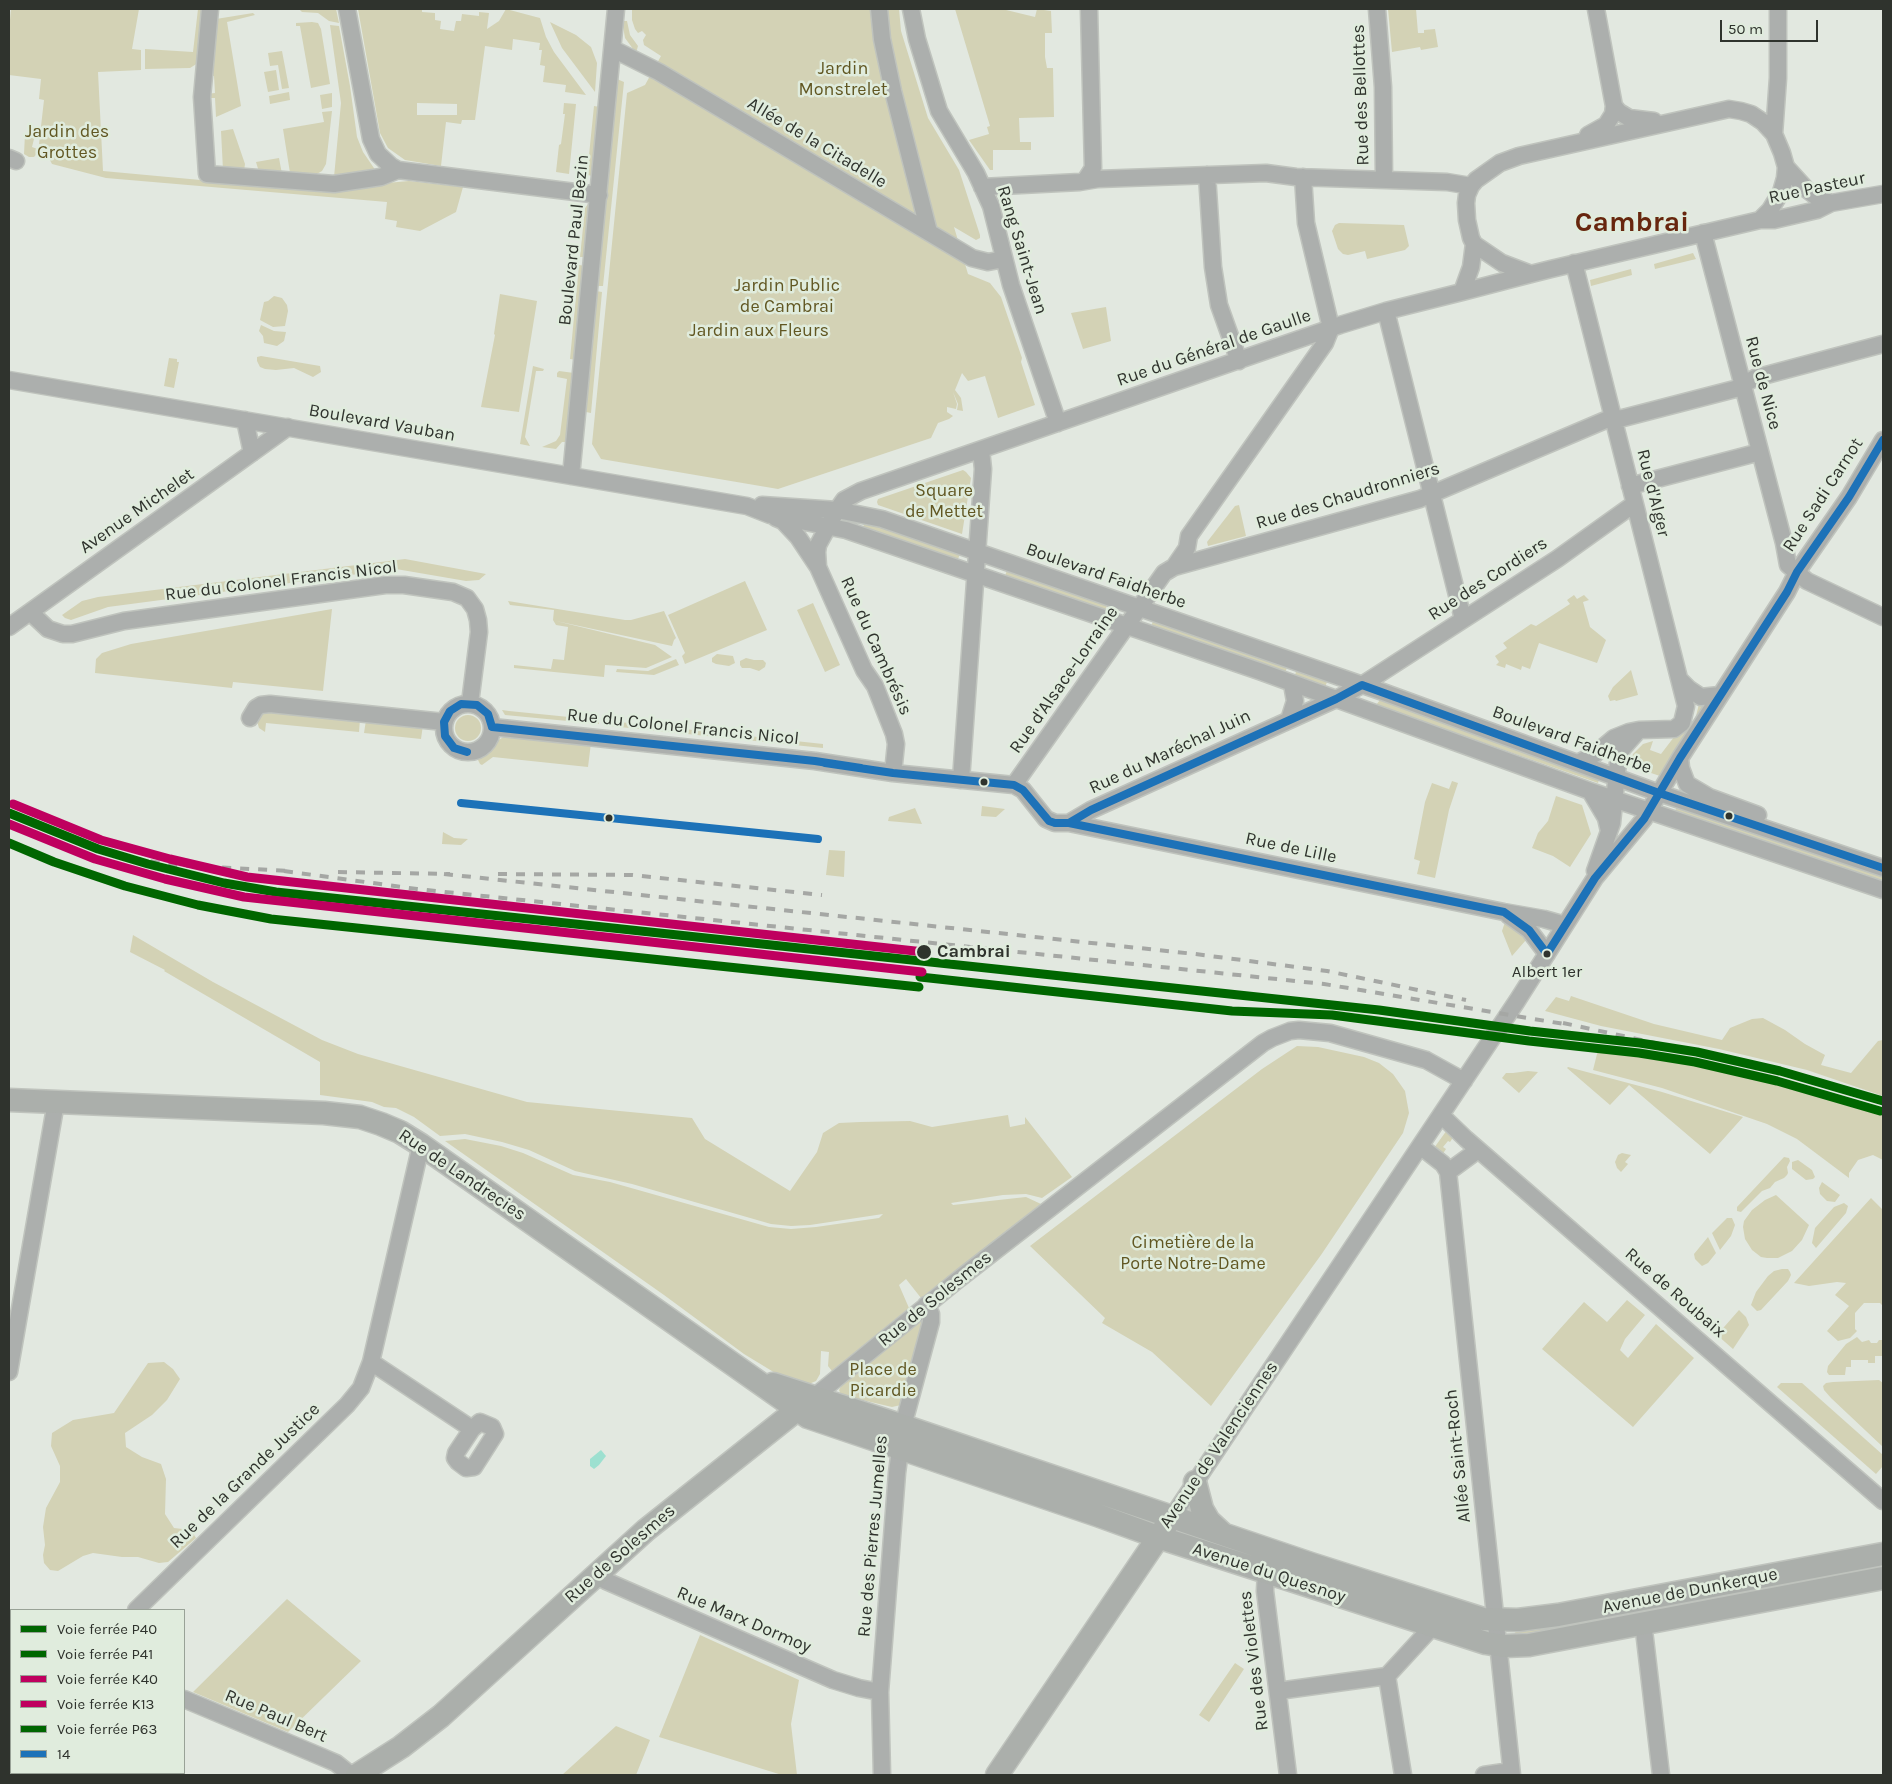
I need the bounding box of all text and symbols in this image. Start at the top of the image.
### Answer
scale bar [1722,10,1820,42]
text: 50 m [1728,20,1763,38]
street label: Rue des Bellottes [1348,24,1374,166]
park label: Jardin Monstrelet [799,58,887,100]
street label: Allée de la Citadelle [743,93,891,193]
park label: Jardin des Grottes [25,121,109,163]
street label: Boulevard Paul Bezin [554,153,594,327]
street label: Rue Pasteur [1767,167,1867,209]
street label: Rang Saint-Jean [992,183,1052,317]
district label: Cambrai [1575,206,1689,240]
park label: Jardin Public de Cambrai [734,275,840,318]
street label: Rue du Général de Gaulle [1114,305,1314,391]
park label: Jardin aux Fleurs [689,320,829,342]
street label: Rue de Nice [1740,334,1786,432]
street label: Boulevard Vauban [307,399,457,447]
street label: Rue Sadi Carnot [1778,434,1868,556]
street label: Rue d'Alger [1632,447,1674,539]
street label: Rue des Chaudronniers [1253,458,1443,534]
street label: Avenue Michelet [76,464,198,558]
park label: Square de Mettet [905,480,983,522]
street label: Rue des Cordiers [1424,532,1552,626]
street label: Boulevard Faidherbe [1023,538,1189,614]
street label: Rue du Colonel Francis Nicol [164,556,398,606]
street label: Rue du Cambrésis [836,573,916,719]
street label: Rue d'Alsace-Lorraine [1005,602,1123,758]
street label: Boulevard Faidherbe [1489,701,1655,779]
street label: Rue du Colonel Francis Nicol [566,704,800,750]
street label: Rue du Maréchal Juin [1086,705,1254,799]
unlabelled marker [979,777,989,787]
unlabelled marker [1724,811,1734,821]
unlabelled marker [604,813,614,823]
street label: Rue de Lille [1243,828,1339,868]
place label: Cambrai [937,941,1011,963]
marker: Cambrai [915,943,933,961]
marker: Albert 1er [1542,949,1552,959]
place label: Albert 1er [1512,962,1582,982]
street label: Rue de Landrecies [394,1125,530,1225]
park label: Cimetière de la Porte Notre-Dame [1120,1232,1266,1274]
street label: Rue de Roubaix [1620,1243,1730,1343]
street label: Rue de Solesmes [874,1247,996,1351]
street label: Avenue de Valenciennes [1155,1357,1283,1533]
park label: Place de Picardie [849,1359,917,1402]
street label: Allée Saint-Roch [1440,1388,1476,1524]
street label: Rue de la Grande Justice [165,1399,325,1553]
street label: Rue des Pierres Jumelles [853,1434,893,1638]
street label: Rue de Solesmes [560,1500,680,1608]
street label: Avenue du Quesnoy [1190,1538,1348,1608]
street label: Avenue de Dunkerque [1601,1563,1779,1619]
street label: Rue Marx Dormoy [674,1582,814,1658]
street label: Rue des Violettes [1235,1590,1273,1732]
legend [10,1609,185,1774]
text: Voie ferrée P40 [57,1620,157,1638]
text: Voie ferrée P41 [57,1645,153,1663]
text: Voie ferrée K40 [57,1670,158,1688]
street label: Rue Paul Bert [222,1685,330,1747]
text: Voie ferrée K13 [57,1695,154,1713]
text: Voie ferrée P63 [57,1720,157,1738]
text: 14 [57,1745,70,1763]

